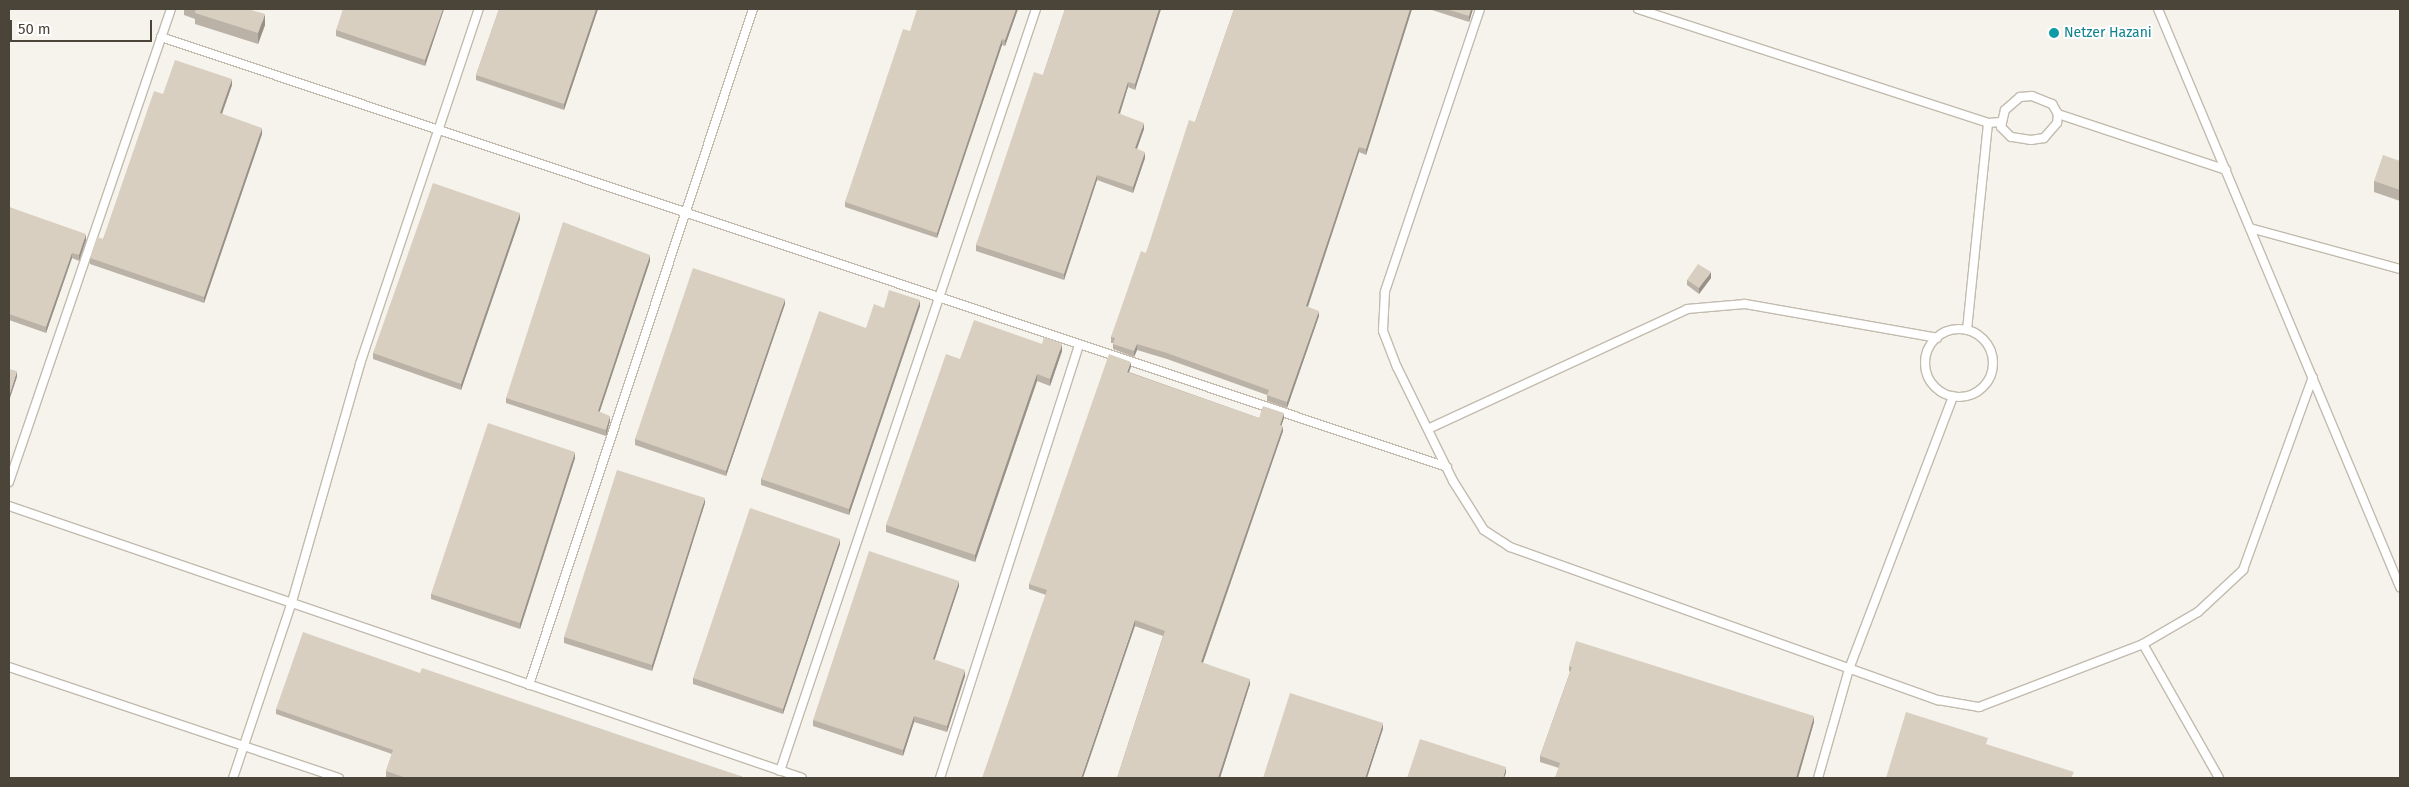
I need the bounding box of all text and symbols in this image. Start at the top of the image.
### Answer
scale bar [12,10,155,42]
text: 50 m [18,20,51,38]
place label: Netzer Hazani [2064,25,2152,41]
marker: Netzer Hazani [2048,27,2060,39]

